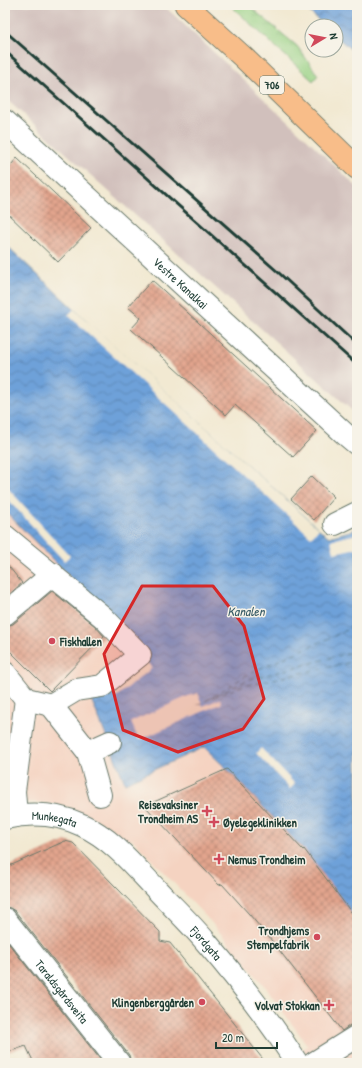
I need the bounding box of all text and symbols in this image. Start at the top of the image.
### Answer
north arrow [304,18,344,58]
text: N [326,32,341,41]
road number: 706 [260,76,284,94]
street label: Vestre Kanalkai [150,253,212,313]
water label: Kanalen [227,602,266,620]
place label: Fiskhallen [59,633,102,650]
marker: Fiskhallen [47,636,57,646]
place label: Reisevaksiner Trondheim AS [137,796,198,827]
marker: Reisevaksiner Trondheim AS [201,805,213,817]
street label: Munkegata [32,806,80,831]
place label: Øyelegeklinikken [223,814,297,832]
marker: Øyelegeklinikken [208,816,220,828]
place label: Nemus Trondheim [228,851,305,868]
marker: Nemus Trondheim [213,853,225,865]
street label: Fjordgata [186,921,226,964]
place label: Trondhjems Stempelfabrik [247,922,309,954]
marker: Trondhjems Stempelfabrik [312,932,322,942]
street label: Taraldsgårdsveita [31,956,93,1027]
place label: Klingenberggården [112,994,195,1012]
marker: Klingenberggården [197,997,207,1007]
place label: Volvat Stokkan [254,997,321,1014]
marker: Volvat Stokkan [323,999,335,1011]
scale bar [216,1024,277,1050]
text: 20 m [222,1029,244,1046]

